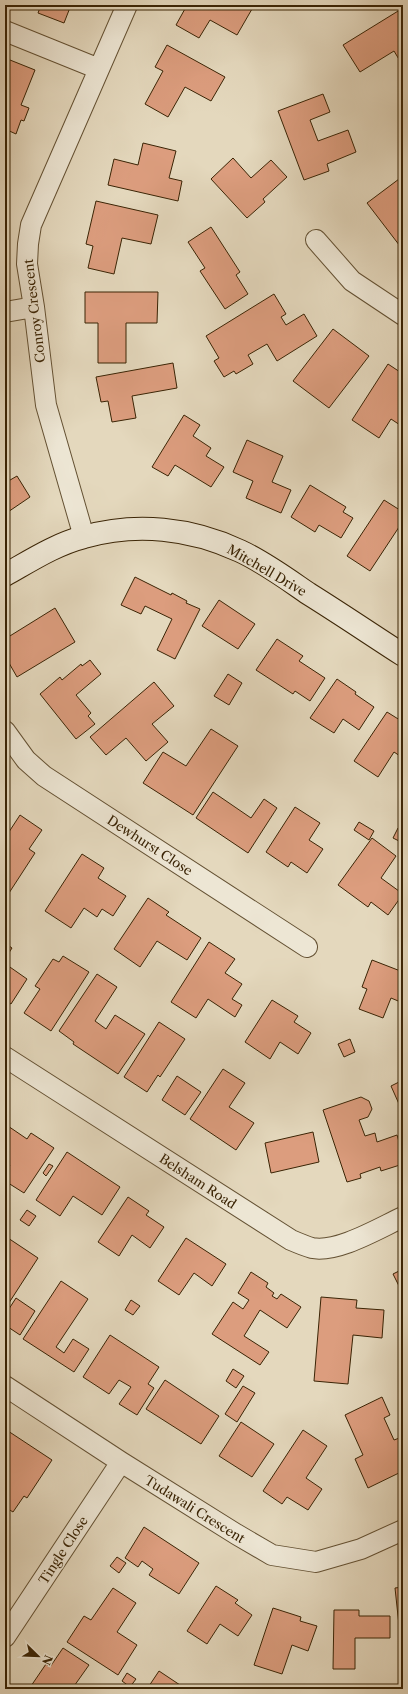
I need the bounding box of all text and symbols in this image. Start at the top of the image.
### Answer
street label: Conroy Crescent [20,258,48,364]
street label: Mitchell Drive [225,541,309,599]
street label: Dewhurst Close [104,812,196,878]
street label: Belsham Road [156,1150,240,1212]
street label: Tudawali Crescent [142,1472,248,1547]
street label: Tingle Close [35,1513,91,1587]
north arrow [18,1636,58,1676]
text: N [39,1653,56,1667]

